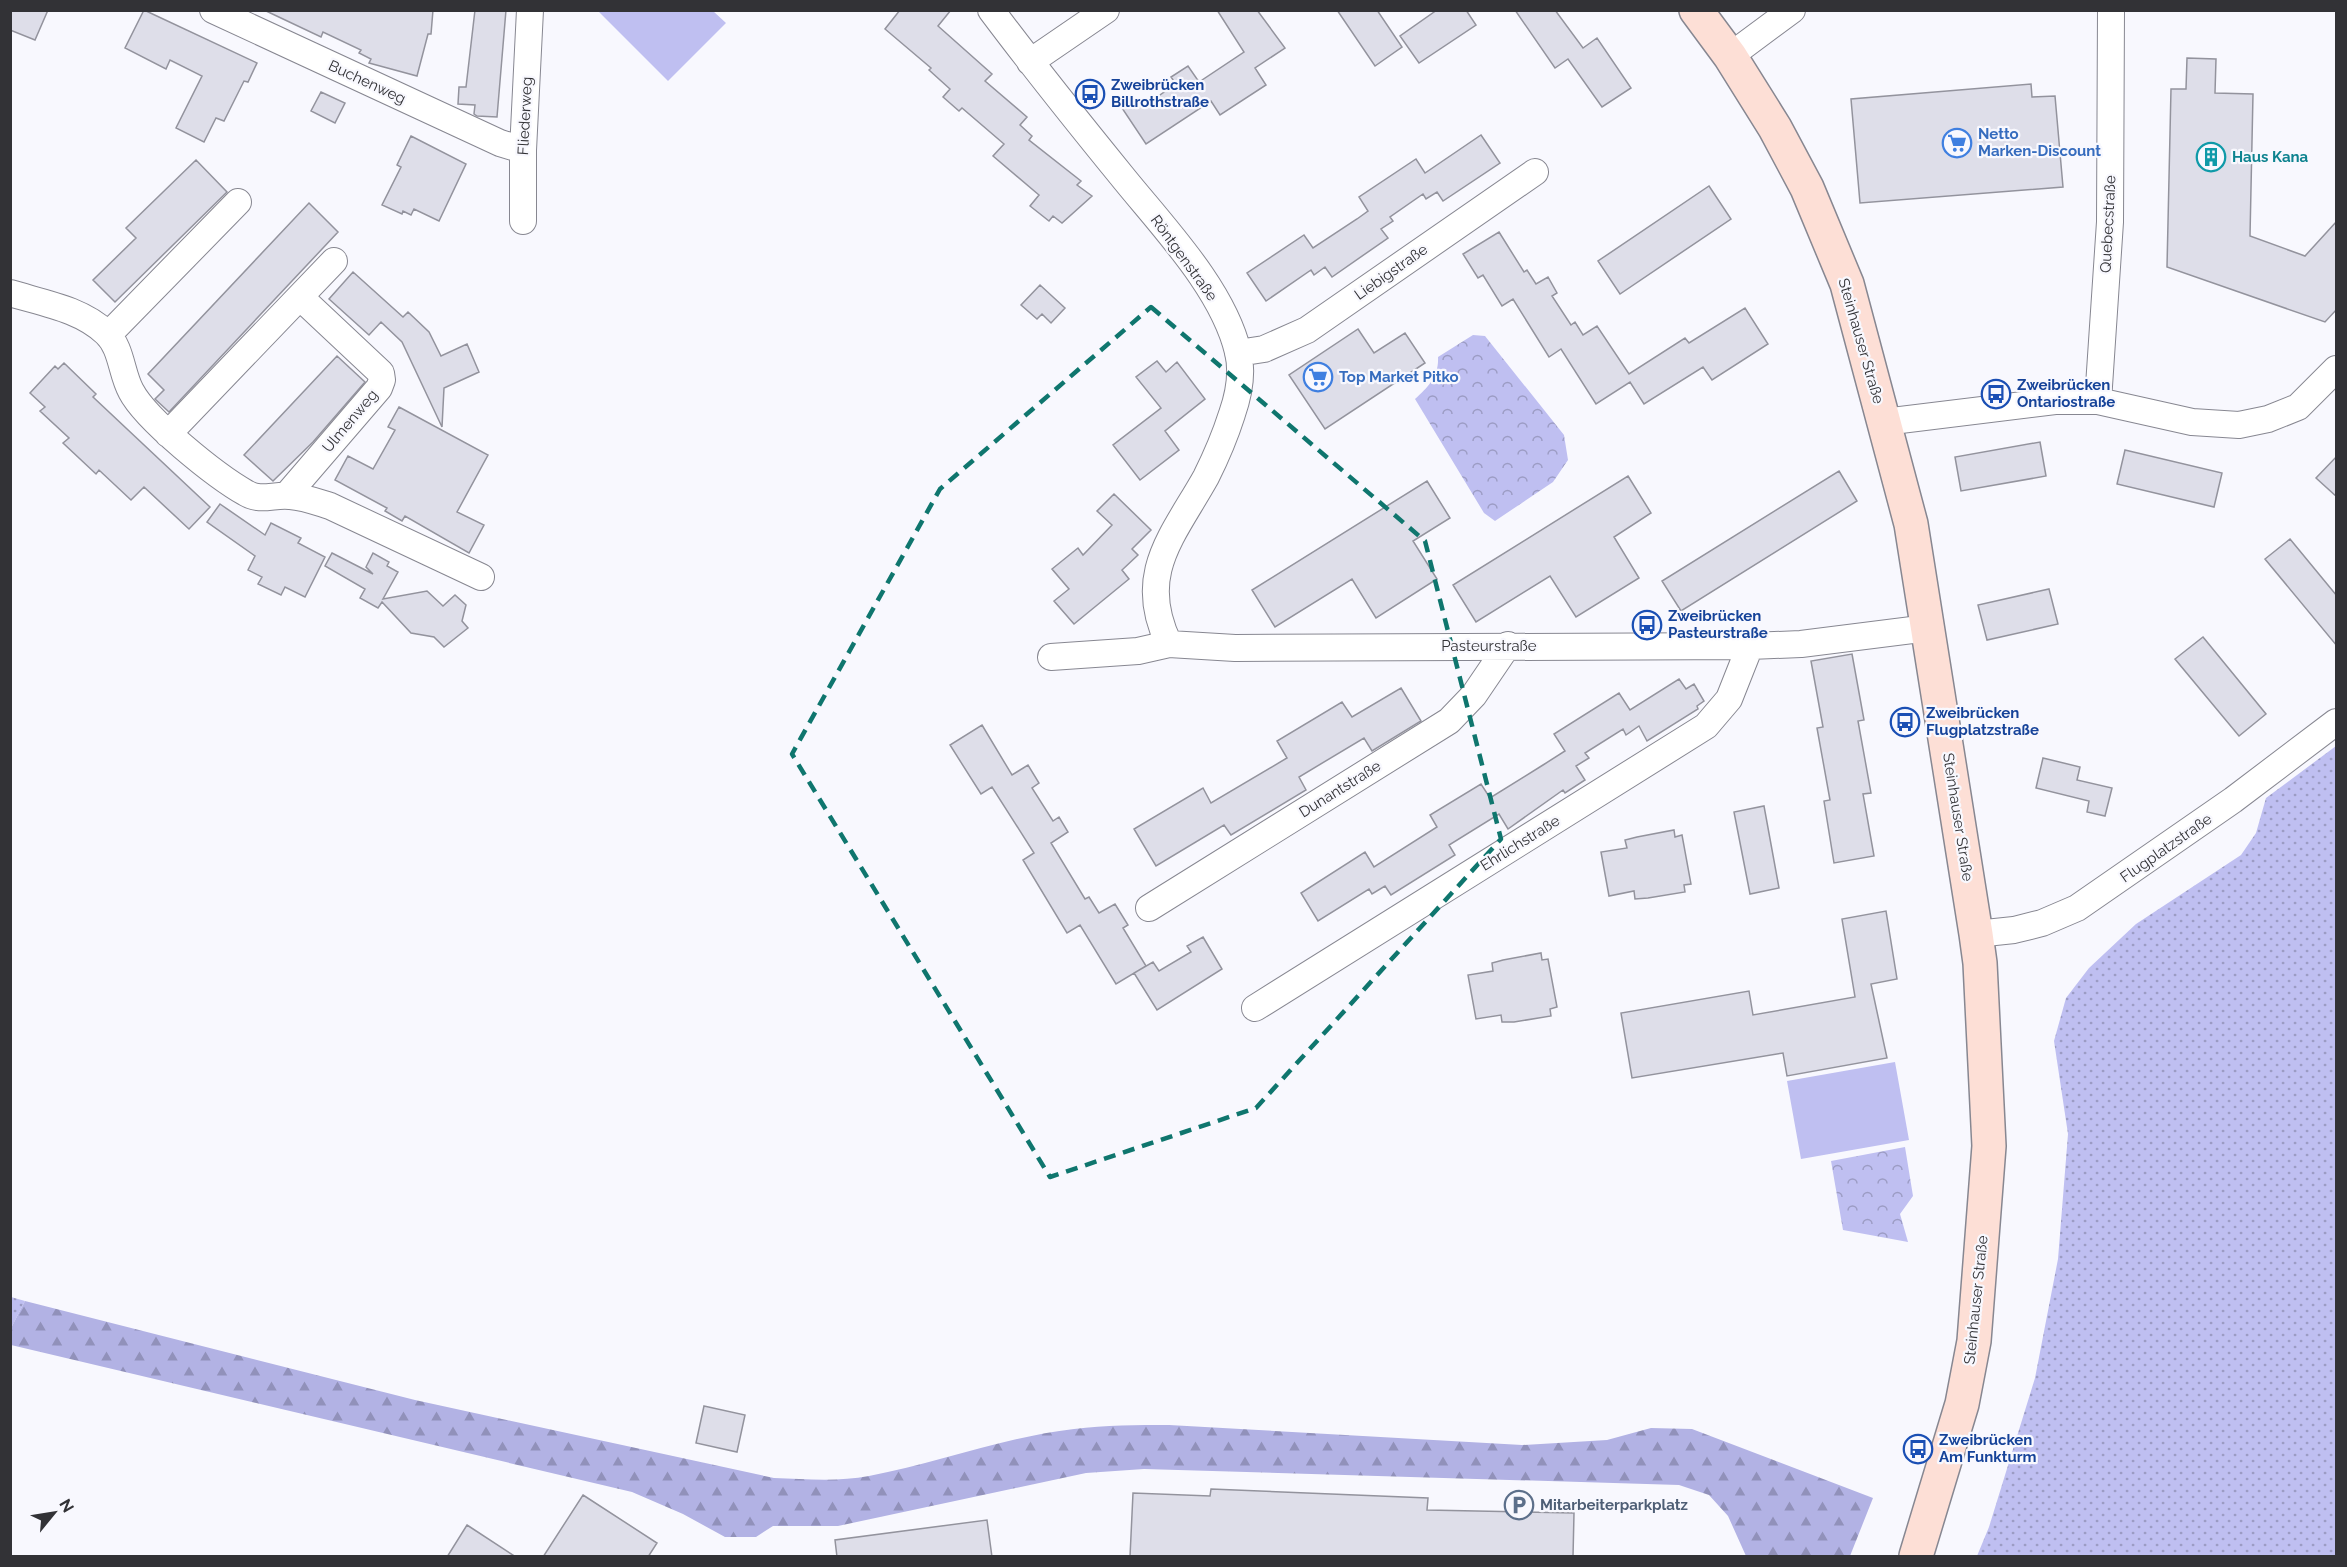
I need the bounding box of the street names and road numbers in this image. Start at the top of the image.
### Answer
street label: Buchenweg [325,56,409,108]
street label: Fliederweg [514,76,536,156]
street label: Quebecstraße [2096,174,2120,273]
street label: Röntgenstraße [1147,212,1221,305]
street label: Liebigstraße [1351,240,1431,304]
street label: Steinhauser Straße [1834,276,1888,406]
street label: Ulmenweg [319,386,381,456]
street label: Pasteurstraße [1441,637,1537,655]
street label: Steinhauser Straße [1939,751,1977,883]
street label: Dunantstraße [1296,757,1384,821]
street label: Flugplatzstraße [2117,810,2215,886]
street label: Ehrlichstraße [1477,811,1563,875]
street label: Steinhauser Straße [1960,1234,1992,1365]

